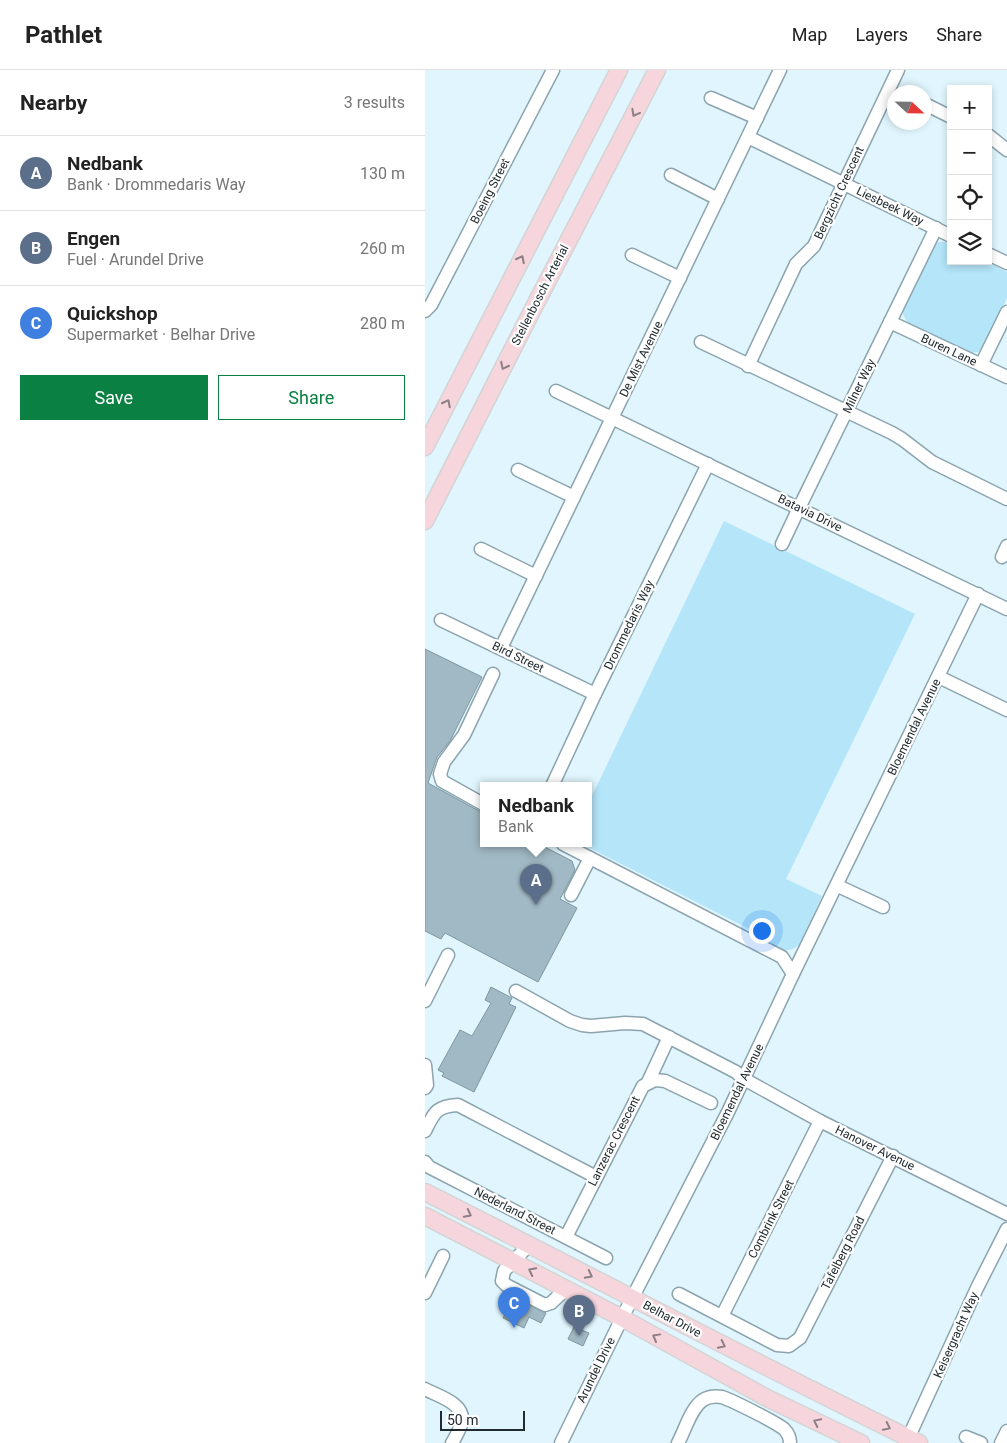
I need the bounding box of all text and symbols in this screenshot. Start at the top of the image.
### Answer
text: Pathlet [25,21,102,49]
text: Map [792,24,827,45]
text: Layers [855,24,908,45]
text: Share [936,24,982,45]
north arrow [887,85,932,130]
map controls [947,85,992,265]
button: + [947,85,992,130]
text: Nearby [20,91,87,115]
text: 3 results [344,93,405,112]
one-way arrow [631,108,641,117]
button: − [947,130,992,175]
street label: Bergzicht Crescent [811,144,867,242]
text: Nedbank [67,152,143,175]
street label: Boeing Street [468,156,513,226]
text: A [31,164,41,183]
text: 130 m [360,164,405,183]
text: Bank · Drommedaris Way [67,175,246,194]
button: locate [947,175,992,220]
street label: Liesbeek Way [854,184,926,228]
button: layers [947,220,992,265]
text: Engen [67,227,120,250]
text: B [31,239,41,258]
text: 260 m [360,239,405,258]
street label: Stellenbosch Arterial [509,242,571,348]
text: Fuel · Arundel Drive [67,250,204,269]
one-way arrow [515,255,525,264]
text: Quickshop [67,302,158,325]
text: C [31,314,41,333]
text: 280 m [360,314,405,333]
street label: De Mist Avenue [617,319,665,399]
text: Supermarket · Belhar Drive [67,325,255,344]
street label: Buren Lane [919,331,979,369]
street label: Milner Way [840,356,878,416]
one-way arrow [500,361,510,370]
button: Save [20,375,208,420]
button: Share [218,375,405,420]
one-way arrow [441,400,451,409]
street label: Batavia Drive [776,491,844,535]
street label: Drommedaris Way [601,578,657,672]
street label: Bird Street [490,638,546,676]
street label: Bloemendal Avenue [885,676,943,778]
popup [480,782,592,847]
text: Nedbank [498,794,574,817]
text: Bank [498,817,534,836]
pin: A [520,864,552,905]
your location [749,918,775,944]
street label: Bloemendal Avenue [708,1041,766,1143]
street label: Lanzerac Crescent [585,1094,643,1188]
street label: Hanover Avenue [833,1123,917,1173]
street label: Combrink Street [745,1177,797,1261]
street label: Nederland Street [472,1184,558,1238]
one-way arrow [463,1208,472,1218]
street label: Tafelberg Road [818,1214,868,1292]
one-way arrow [528,1267,537,1277]
one-way arrow [584,1269,593,1279]
pin: C [498,1287,530,1328]
street label: Keisergracht Way [931,1290,981,1380]
pin: B [563,1295,595,1336]
street label: Belhar Drive [641,1298,703,1340]
one-way arrow [653,1334,662,1344]
street label: Arundel Drive [574,1335,618,1405]
one-way arrow [717,1339,726,1349]
scale bar [440,1408,525,1431]
text: 50 m [447,1412,479,1428]
one-way arrow [813,1418,822,1428]
one-way arrow [882,1421,891,1431]

